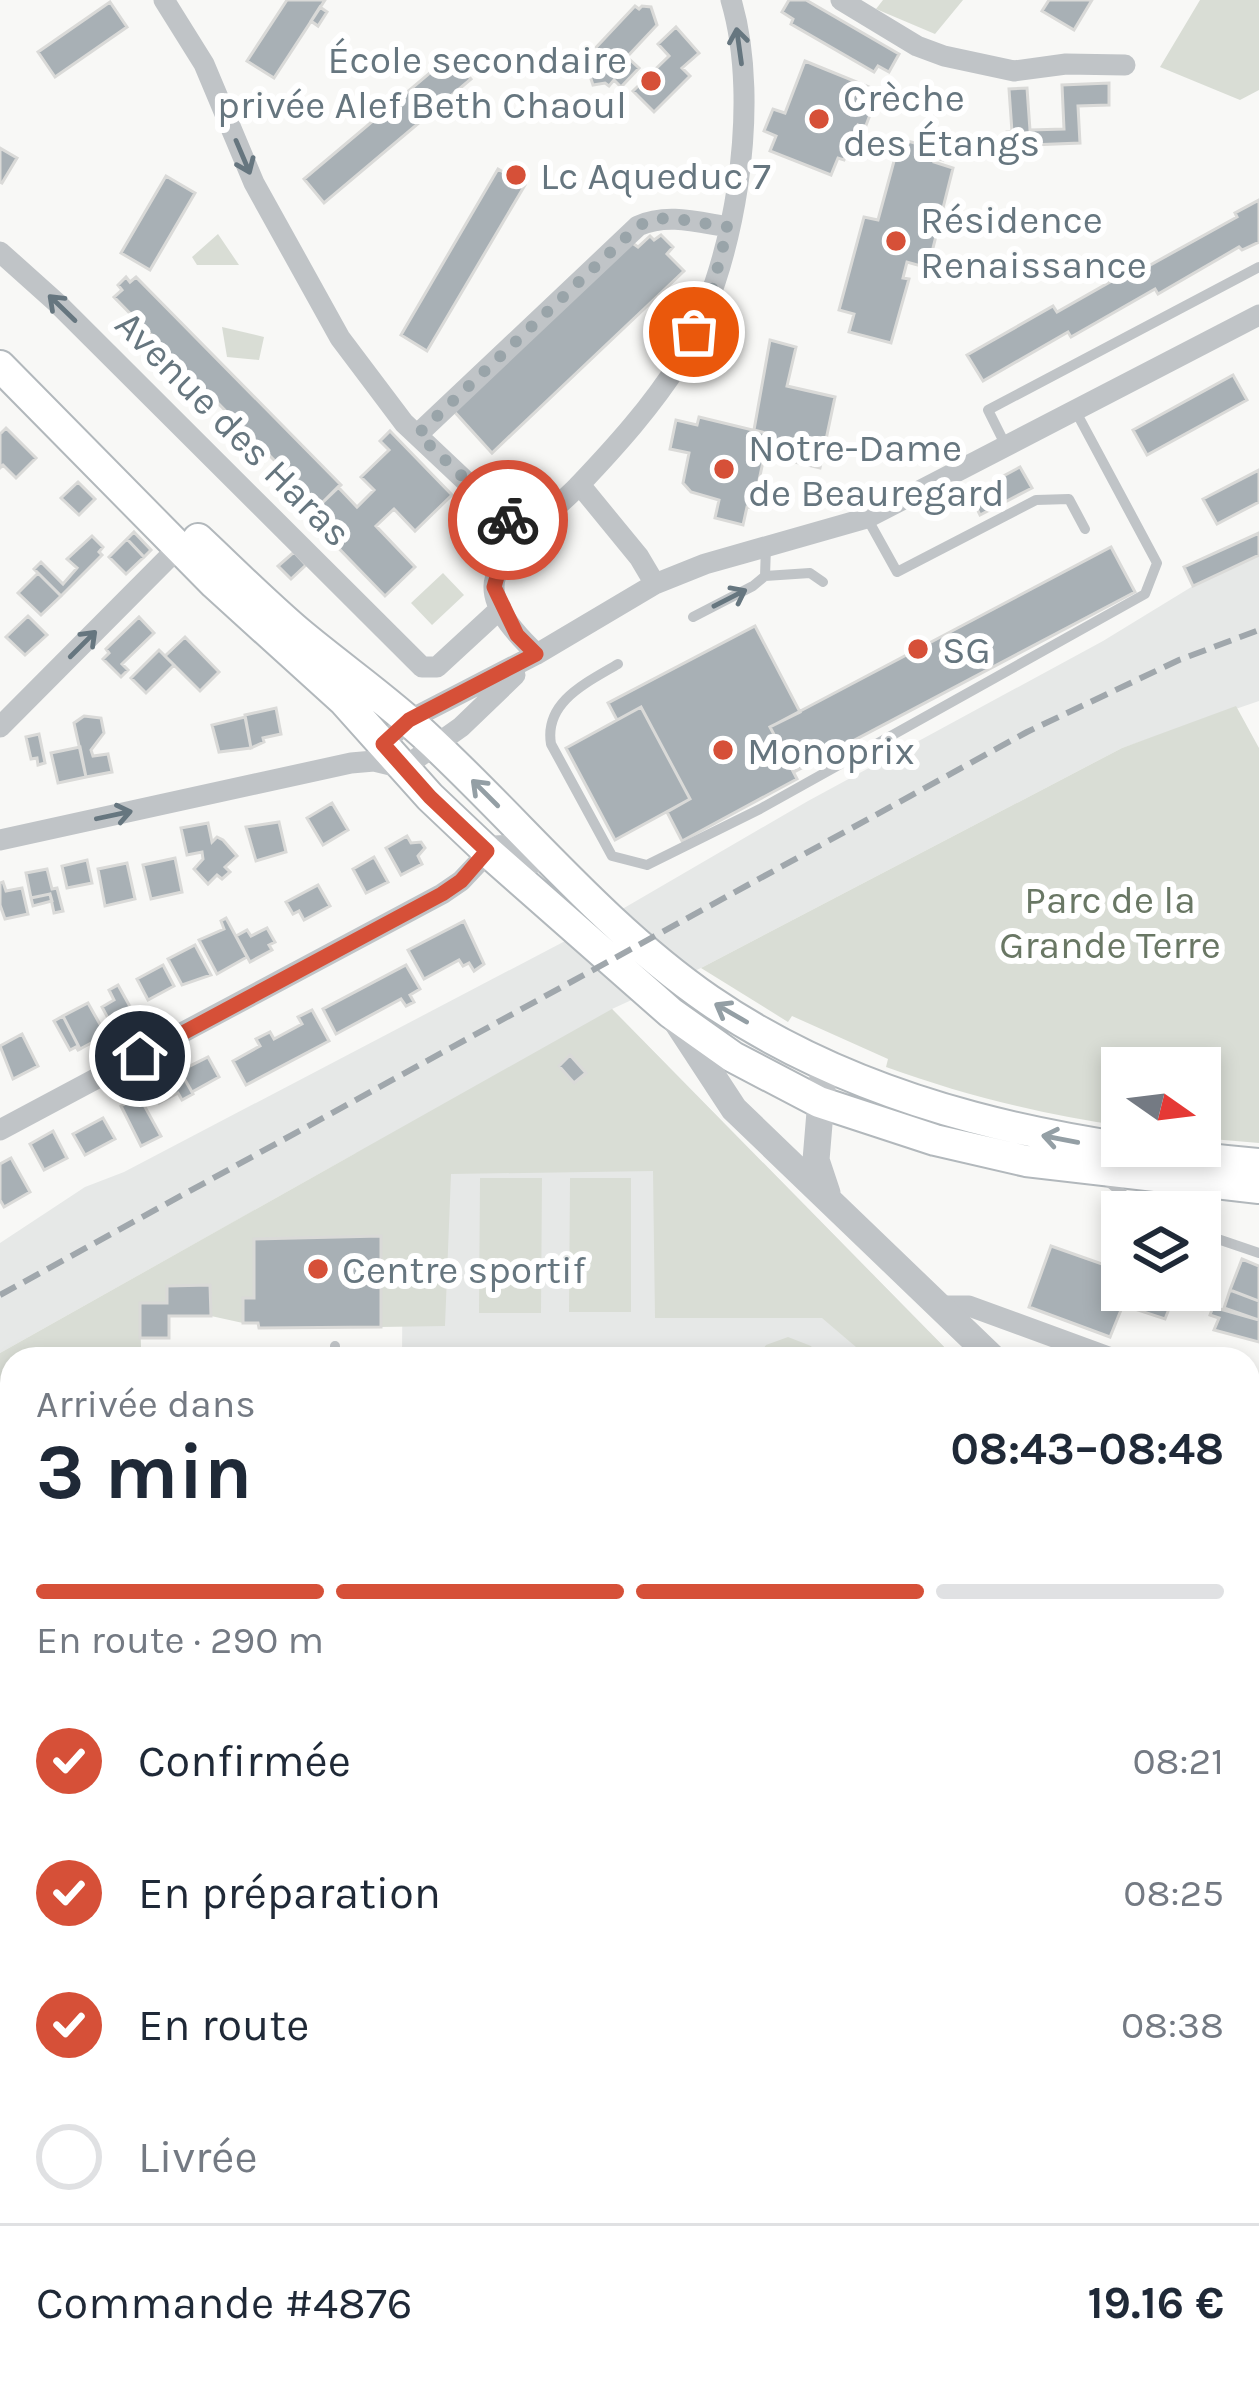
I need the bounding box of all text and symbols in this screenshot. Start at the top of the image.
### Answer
one-way arrow [728,27,750,66]
place label: École secondaire privée Alef Beth Chaoul [217,37,627,128]
marker: École secondaire privée Alef Beth Chaoul [638,68,664,94]
place label: Crèche des Étangs [843,75,1040,166]
marker: Crèche des Étangs [806,106,832,132]
one-way arrow [234,137,255,174]
place label: Lc Aqueduc 7 [540,153,771,199]
marker: Lc Aqueduc 7 [503,162,529,188]
place label: Résidence Renaissance [920,197,1147,288]
marker: Résidence Renaissance [883,228,909,254]
pin [643,281,745,383]
one-way arrow [48,295,77,323]
icon: bag [661,299,727,365]
street label: Avenue des Haras [106,301,361,556]
place label: Notre-Dame de Beauregard [748,425,1005,516]
marker: Notre-Dame de Beauregard [711,456,737,482]
courier [448,460,568,580]
icon: bike [475,487,541,553]
one-way arrow [711,586,746,609]
place label: SG [942,627,991,673]
one-way arrow [67,630,97,660]
marker: SG [905,636,931,662]
place label: Monoprix [747,728,915,774]
marker: Monoprix [710,737,736,763]
one-way arrow [470,779,500,809]
one-way arrow [95,803,133,826]
park label: Parc de la Grande Terre [999,877,1221,968]
one-way arrow [714,1000,749,1024]
pin [89,1005,191,1107]
icon: home [107,1023,173,1089]
north arrow [1101,1047,1221,1167]
map controls [1101,1047,1221,1311]
one-way arrow [1041,1127,1080,1149]
button: layers [1101,1191,1221,1311]
place label: Centre sportif [342,1247,587,1293]
marker: Centre sportif [305,1256,331,1282]
text: Arrivée dans [36,1381,256,1427]
text: 08:43–08:48 [950,1423,1224,1475]
text: 3 min [36,1426,252,1518]
text: En route · 290 m [36,1617,324,1663]
icon: check [36,1728,102,1794]
text: Confirmée [138,1735,351,1787]
text: 08:21 [1132,1738,1224,1784]
icon: check [36,1860,102,1926]
text: En préparation [138,1867,441,1919]
text: 08:25 [1123,1870,1224,1916]
icon: check [36,1992,102,2058]
text: En route [138,1999,309,2051]
text: 08:38 [1121,2002,1224,2048]
text: Livrée [138,2131,258,2183]
text: Commande #4876 [36,2277,413,2329]
text: 19.16 € [1088,2277,1224,2329]

